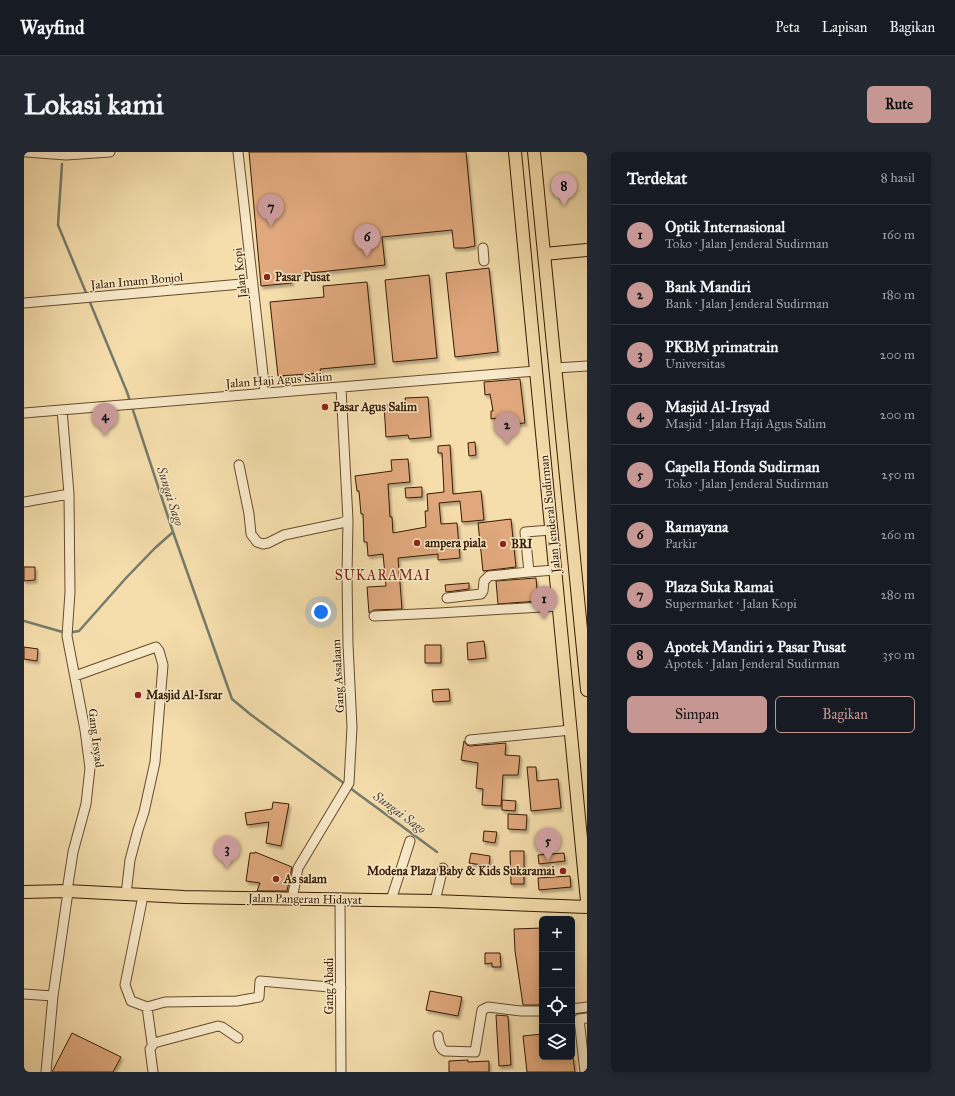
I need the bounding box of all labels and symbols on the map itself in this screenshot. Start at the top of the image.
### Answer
pin: 8 [551,173,577,206]
pin: 7 [258,194,284,227]
pin: 6 [354,224,380,257]
street label: Jalan Kopi [230,246,251,301]
street label: Jalan Imam Bonjol [88,270,185,293]
place label: Pasar Pusat [275,270,331,284]
marker: Pasar Pusat [262,272,272,282]
street label: Jalan Haji Agus Salim [223,369,333,392]
place label: Pasar Agus Salim [333,400,418,415]
marker: Pasar Agus Salim [320,402,330,412]
pin: 4 [92,403,118,436]
pin: 2 [494,412,520,445]
street label: Jalan Jenderal Sudirman [537,454,564,576]
water label: Sungai Sago [153,464,187,528]
place label: ampera piala [425,536,487,551]
place label: BRI [511,537,533,551]
marker: ampera piala [412,538,422,548]
marker: BRI [498,539,508,549]
district label: SUKARAMAI [335,567,431,584]
pin: 1 [531,586,557,619]
your location [311,602,331,622]
street label: Gang Assalaam [329,639,348,713]
place label: Masjid Al-Israr [146,688,223,703]
marker: Masjid Al-Israr [133,690,143,700]
street label: Gang Irsyad [84,708,107,768]
water label: Sungai Sago [369,788,429,837]
pin: 5 [535,828,561,861]
pin: 3 [214,836,240,869]
place label: Modena Plaza Baby & Kids Sukaramai [367,864,556,879]
marker: Modena Plaza Baby & Kids Sukaramai [558,866,568,876]
place label: As salam [283,872,328,886]
marker: As salam [271,874,281,884]
street label: Jalan Pangeran Hidayat [246,891,363,908]
street label: Gang Abadi [322,957,337,1014]

